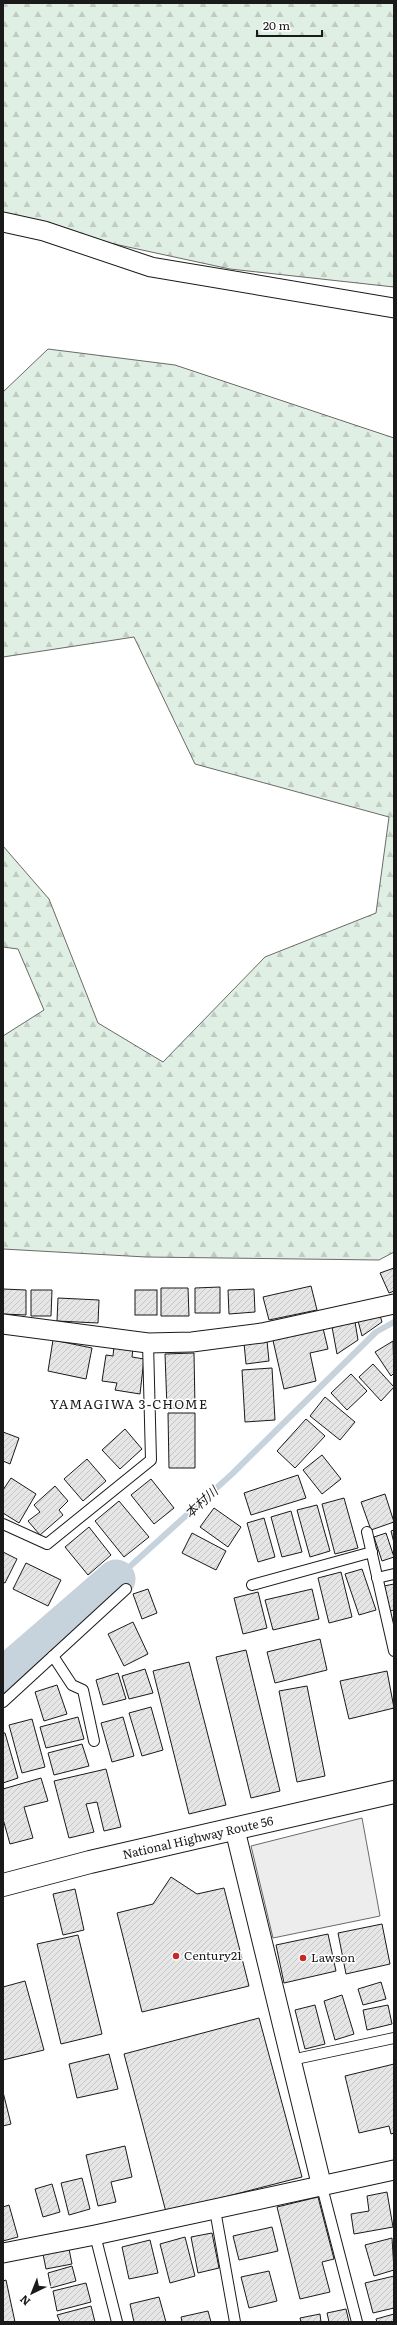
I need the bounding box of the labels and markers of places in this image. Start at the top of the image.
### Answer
place label: Century21 [184,1946,242,1964]
place label: Lawson [311,1948,355,1966]
marker: Century21 [171,1951,181,1961]
marker: Lawson [298,1953,308,1963]

